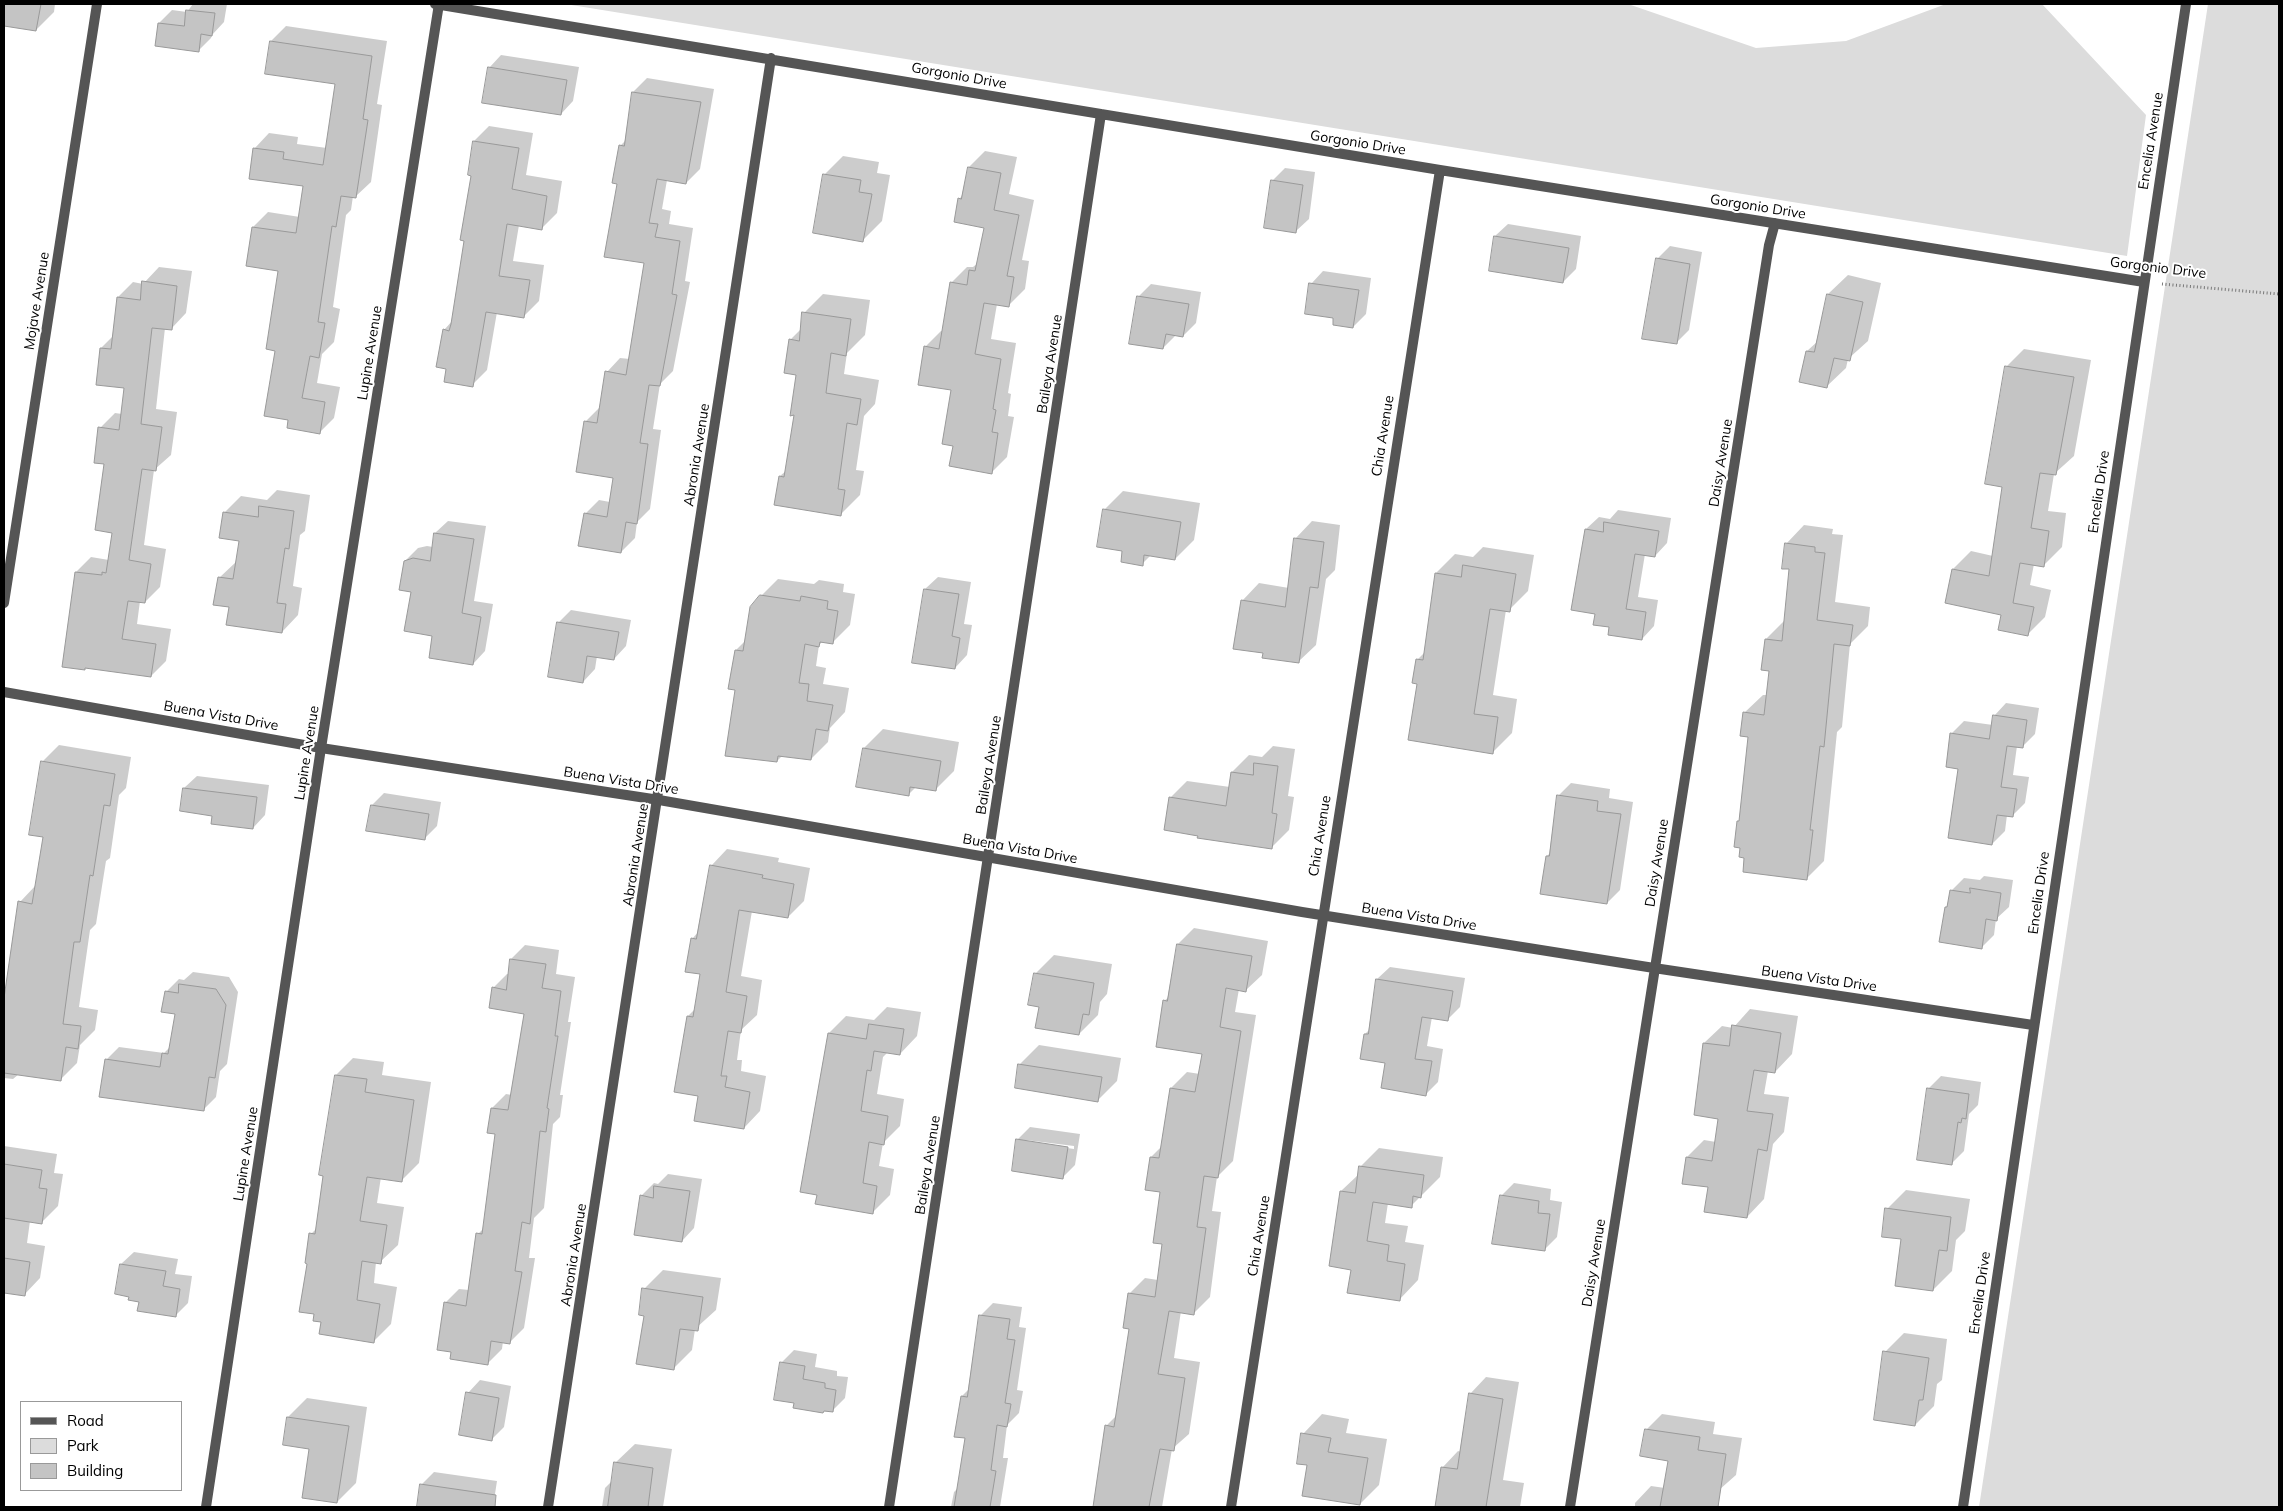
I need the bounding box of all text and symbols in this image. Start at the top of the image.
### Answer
street label: Gorgonio Drive [910,59,1008,93]
street label: Encelia Avenue [2135,91,2167,191]
street label: Gorgonio Drive [1309,127,1407,159]
street label: Gorgonio Drive [1709,191,1807,223]
street label: Mojave Avenue [21,251,53,351]
street label: Gorgonio Drive [2109,254,2207,282]
street label: Lupine Avenue [354,305,386,401]
street label: Baileya Avenue [1034,313,1066,415]
street label: Chia Avenue [1368,394,1398,478]
street label: Abronia Avenue [681,402,713,508]
street label: Daisy Avenue [1706,418,1736,508]
street label: Encelia Drive [2085,450,2113,534]
street label: Buena Vista Drive [162,698,280,734]
street label: Lupine Avenue [291,705,323,801]
street label: Baileya Avenue [973,714,1005,816]
street label: Buena Vista Drive [562,764,680,798]
street label: Chia Avenue [1305,794,1335,878]
street label: Abronia Avenue [620,802,652,908]
street label: Daisy Avenue [1642,818,1672,908]
street label: Buena Vista Drive [961,831,1079,867]
street label: Encelia Drive [2025,851,2053,935]
street label: Buena Vista Drive [1360,900,1478,934]
street label: Buena Vista Drive [1760,963,1878,995]
street label: Lupine Avenue [230,1106,262,1202]
street label: Baileya Avenue [912,1114,944,1216]
street label: Chia Avenue [1244,1194,1274,1278]
street label: Abronia Avenue [558,1202,590,1308]
street label: Daisy Avenue [1579,1218,1609,1308]
street label: Encelia Drive [1966,1251,1994,1335]
legend [20,1401,182,1491]
text: Road [67,1411,104,1430]
text: Park [67,1436,99,1455]
text: Building [67,1461,123,1480]

